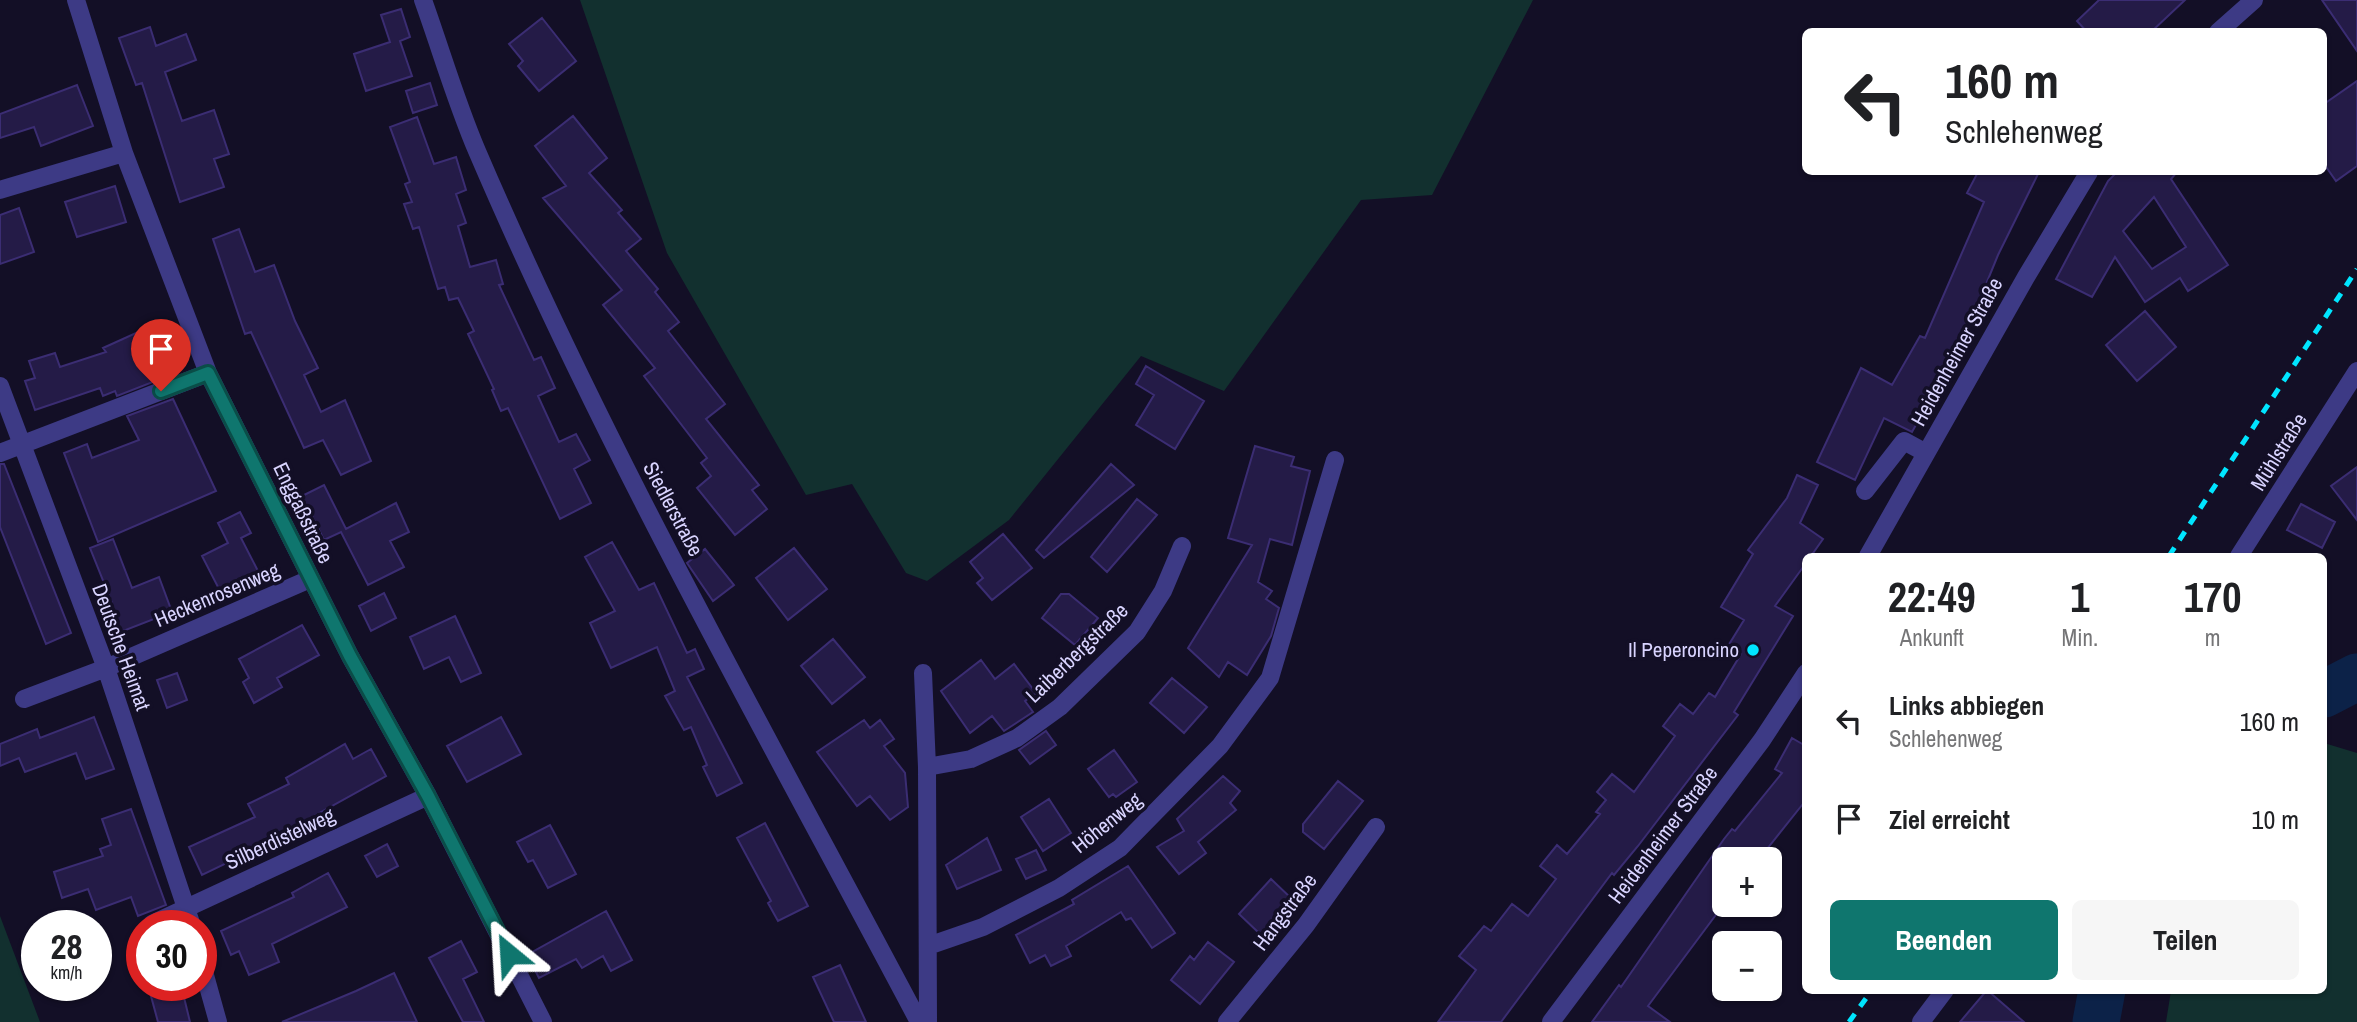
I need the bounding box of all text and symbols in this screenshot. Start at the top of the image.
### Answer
text: 160 m [1945,47,2059,113]
icon: left [1830,56,1921,147]
text: Schlehenweg [1945,110,2103,153]
street label: Heidenheimer Straße [1904,272,2009,431]
pin [131,319,191,391]
icon: arrive [142,330,180,368]
street label: Mühlstraße [2243,408,2314,496]
street label: Siedlerstraße [636,456,711,561]
street label: Enggaßstraße [266,457,340,568]
street label: Heckenrosenweg [150,555,284,634]
text: 22:49 [1888,569,1976,625]
text: 1 [2070,569,2089,625]
text: 170 [2184,569,2241,625]
street label: Deutsche Heimat [85,579,158,714]
street label: Laiberbergstraße [1019,596,1134,709]
text: Ankunft [1900,622,1964,653]
text: Min. [2061,622,2098,653]
text: m [2205,622,2220,653]
place label: Il Peperoncino [1628,635,1739,664]
marker: Il Peperoncino [1745,642,1761,658]
text: Links abbiegen [1889,688,2044,723]
icon: left [1830,702,1868,740]
text: 160 m [2240,704,2299,739]
text: Schlehenweg [1889,723,2002,754]
street label: Heidenheimer Straße [1601,760,1724,910]
street label: Höhenweg [1066,785,1148,860]
street label: Silberdistelweg [220,800,340,877]
icon: arrive [1830,800,1868,838]
text: Ziel erreicht [1889,802,2010,837]
text: 10 m [2252,802,2299,837]
map controls [1712,847,1782,1001]
button: + [1712,847,1782,917]
street label: Hangstraße [1246,867,1323,956]
button: Beenden [1830,900,2058,980]
button: Teilen [2072,900,2299,980]
speed limit sign: 30 [126,910,217,1001]
position arrow [472,917,546,991]
text: 28 [51,923,82,970]
button: − [1712,931,1782,1001]
text: km/h [51,960,83,985]

